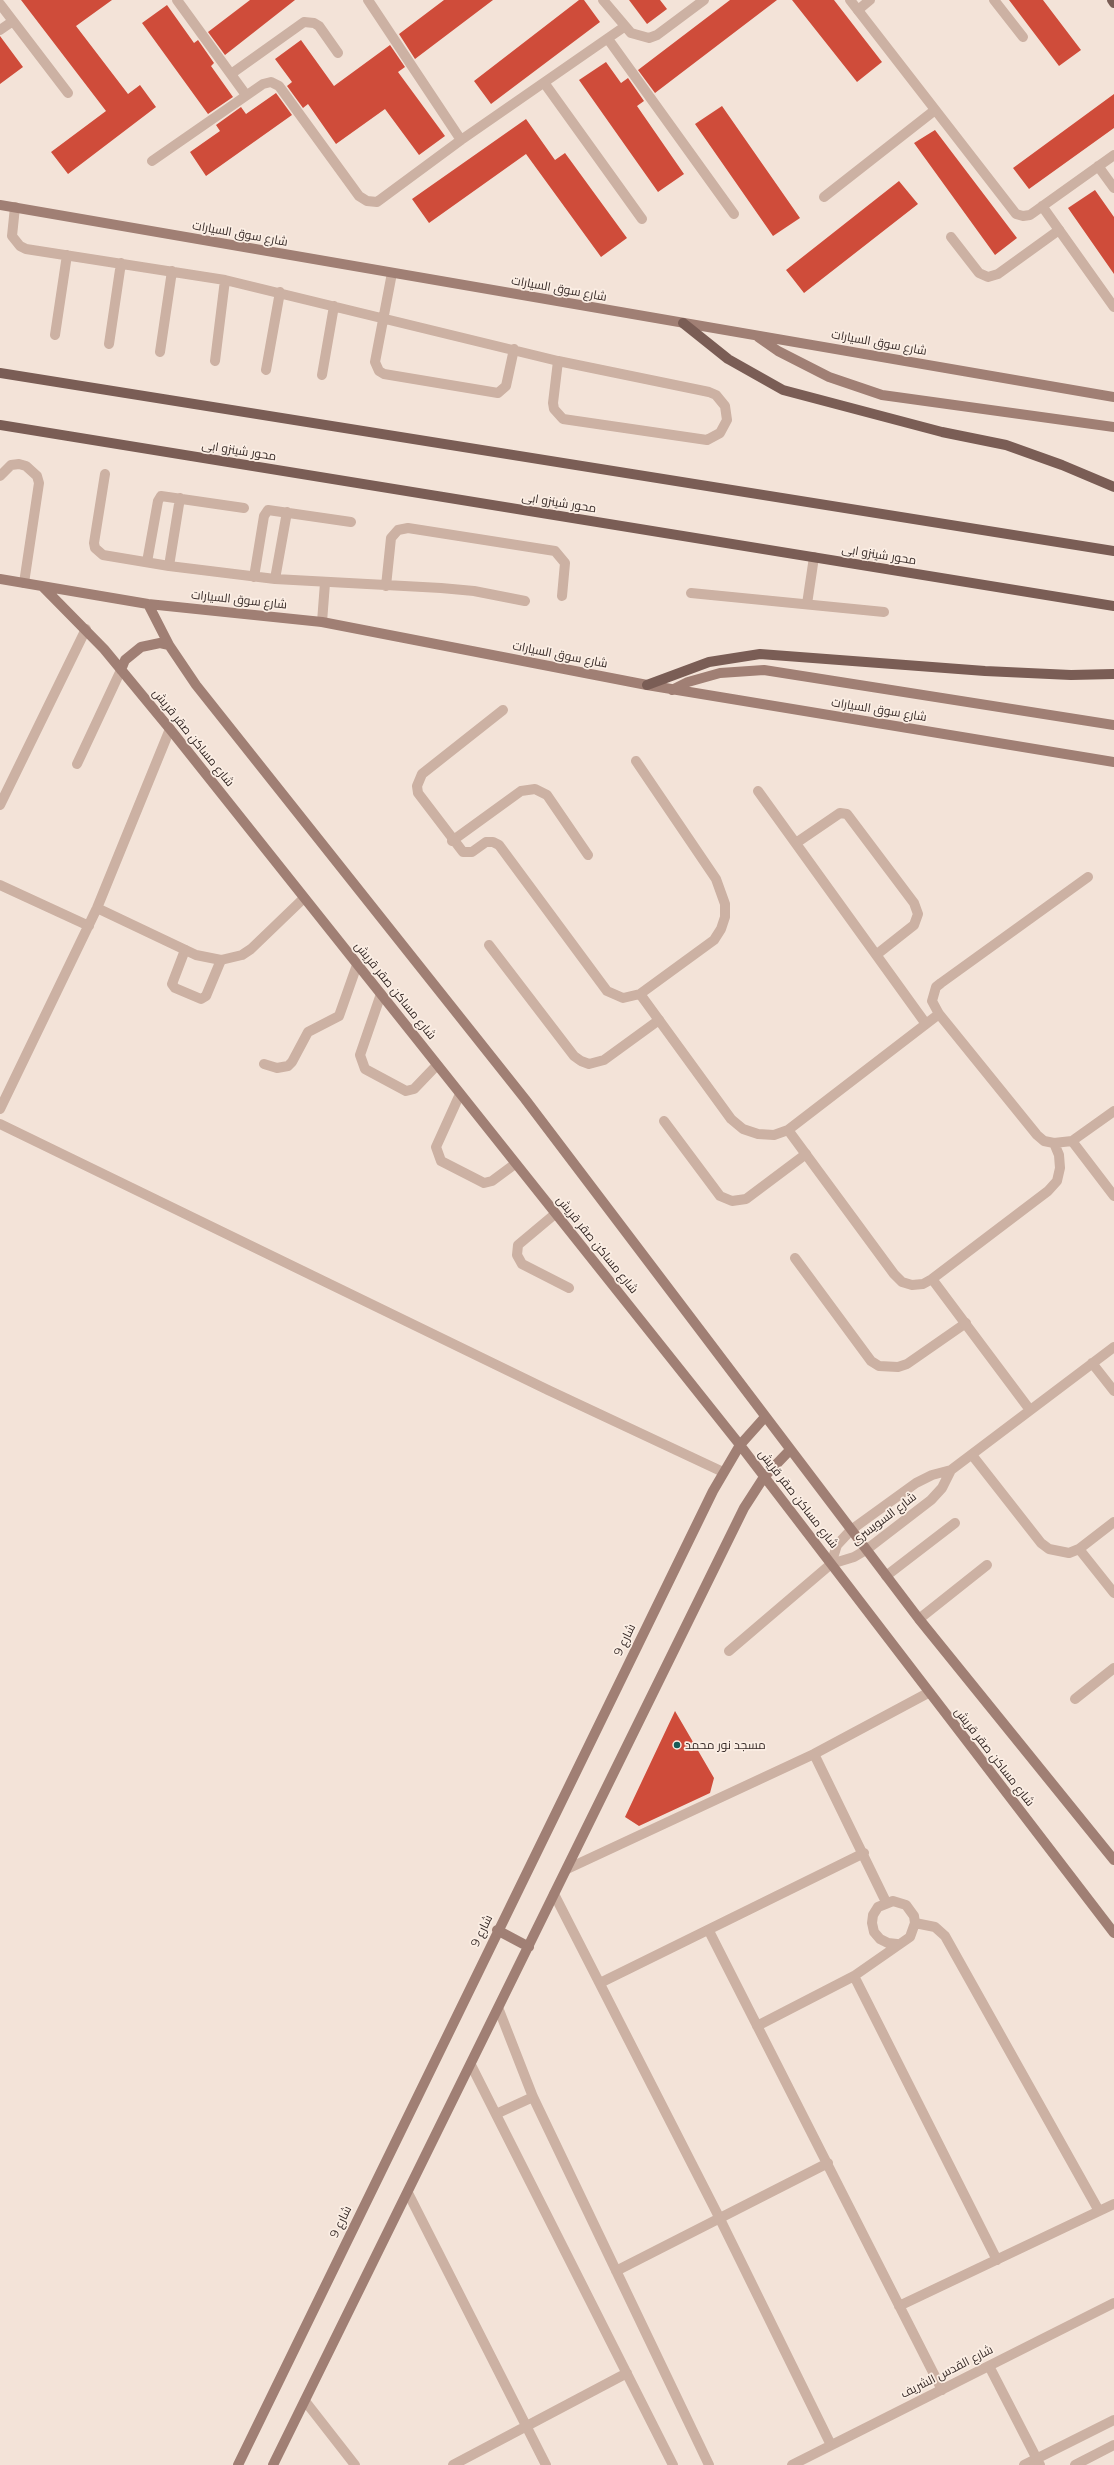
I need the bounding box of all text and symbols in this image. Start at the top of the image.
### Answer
street label: شارع سوق السيارات [191,219,289,249]
street label: شارع سوق السيارات [510,274,608,304]
street label: شارع سوق السيارات [830,328,928,358]
street label: محور شينزو ابى [201,438,277,464]
street label: محور شينزو ابى [521,490,597,516]
street label: محور شينزو ابى [841,542,917,568]
street label: شارع سوق السيارات [190,588,288,612]
street label: شارع سوق السيارات [511,639,609,671]
street label: شارع مساكن صقر قريش [149,686,237,790]
street label: شارع سوق السيارات [830,695,928,725]
street label: شارع مساكن صقر قريش [351,939,439,1043]
street label: شارع مساكن صقر قريش [553,1193,641,1297]
street label: شارع مساكن صقر قريش [755,1447,841,1551]
street label: شارع السويسرى [849,1490,919,1548]
street label: شارع 9 [611,1622,639,1658]
street label: شارع مساكن صقر قريش [951,1705,1037,1809]
place label: مسجد نور محمد [685,1738,766,1752]
marker: مسجد نور محمد [672,1740,682,1750]
street label: شارع 9 [468,1913,496,1949]
street label: شارع 9 [327,2204,355,2240]
street label: شارع القدس الشريف [898,2342,996,2402]

